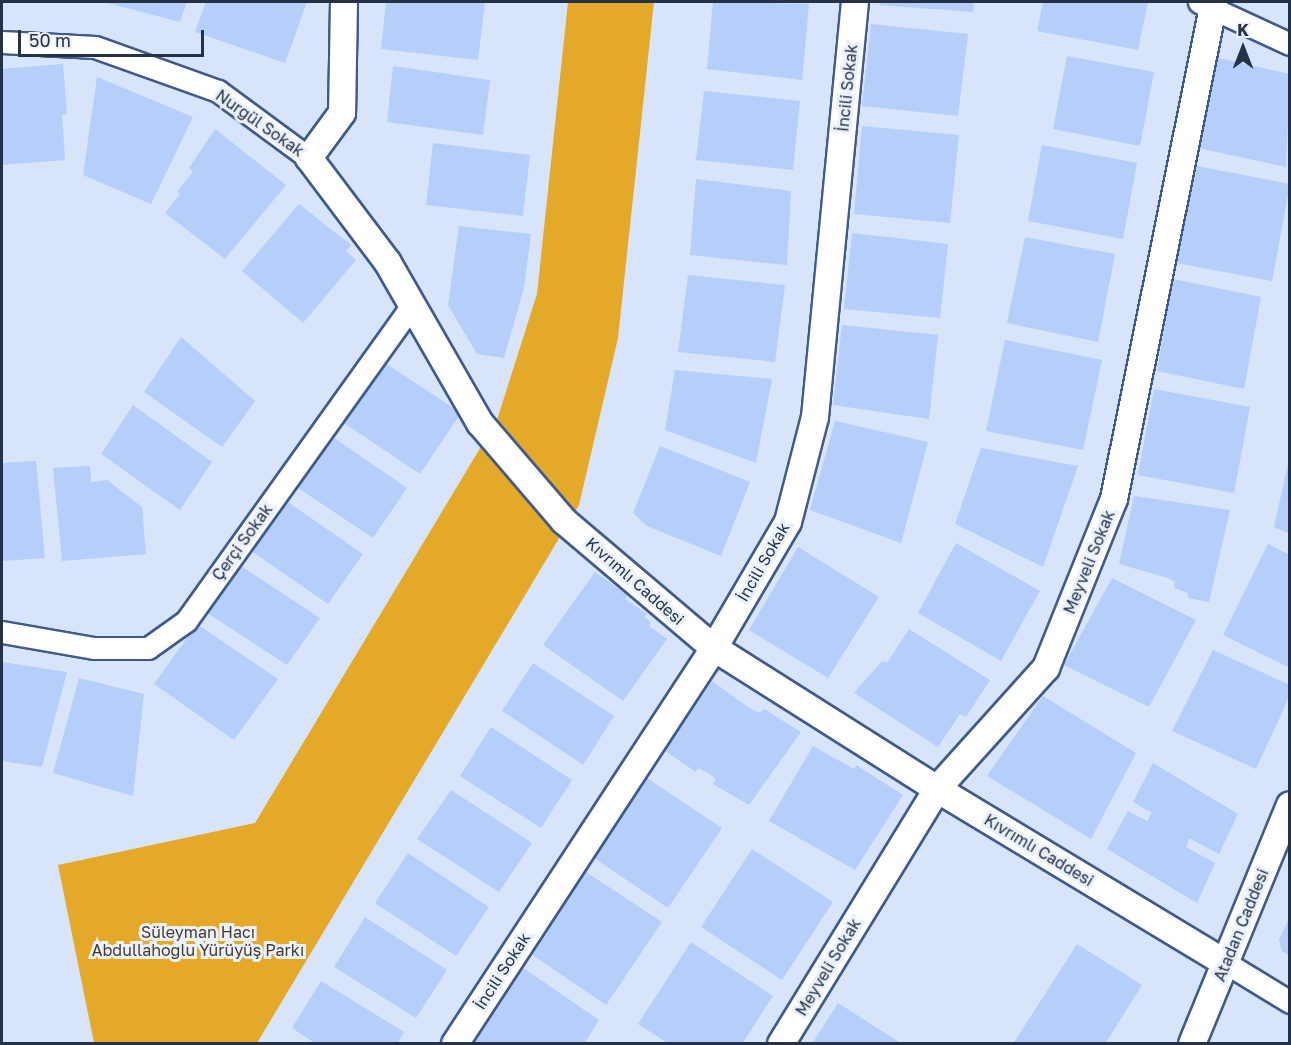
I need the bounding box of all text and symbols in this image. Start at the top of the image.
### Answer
scale bar [21,18,207,56]
north arrow [1213,18,1273,78]
text: K [1237,20,1249,40]
text: 50 m [29,29,71,51]
street label: İncili Sokak [833,43,861,133]
street label: Nurgül Sokak [212,85,308,161]
street label: Çerçi Sokak [208,500,276,584]
street label: Meyveli Sokak [1059,507,1119,617]
street label: İncili Sokak [733,519,793,605]
street label: Kıvrımlı Caddesi [582,533,688,629]
street label: Kıvrımlı Caddesi [981,810,1097,890]
street label: Atadan Caddesi [1210,866,1272,984]
street label: Meyveli Sokak [791,915,865,1019]
park label: Süleyman Hacı Abdullahoğlu Yürüyüş Parkı [92,922,304,960]
street label: İncili Sokak [470,929,534,1013]

